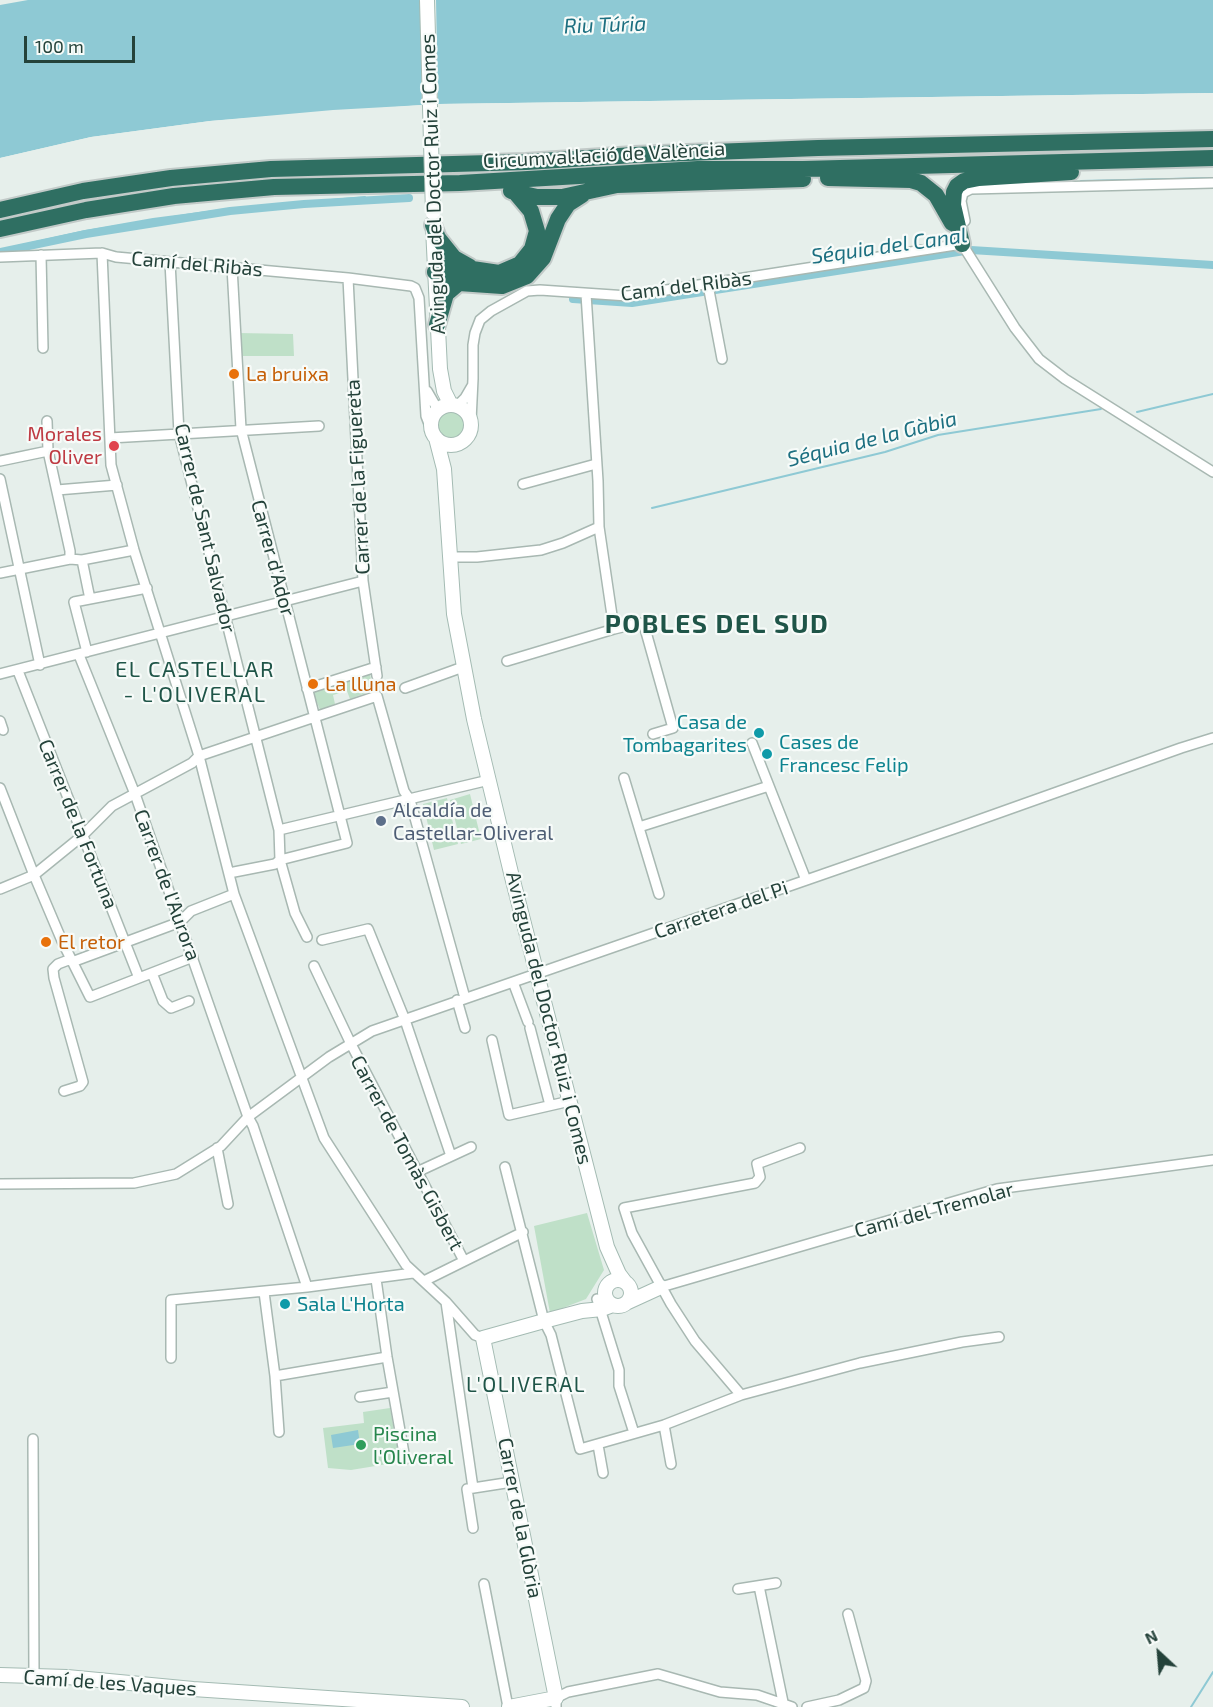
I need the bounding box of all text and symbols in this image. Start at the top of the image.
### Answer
water label: Riu Túria [563,11,647,39]
scale bar [27,24,138,62]
street label: Avinguda del Doctor Ruiz i Comes [416,33,450,335]
text: 100 m [35,35,84,57]
street label: Circumval·lació de València [482,137,726,173]
water label: Séquia del Canal [809,223,969,269]
street label: Camí del Ribàs [130,246,264,282]
street label: Camí del Ribàs [619,266,753,306]
place label: La bruixa [246,362,329,386]
marker: La bruixa [227,367,241,381]
street label: Carrer de la Figuereta [341,379,375,575]
water label: Séquia de la Gàbia [785,406,959,472]
street label: Carrer de Sant Salvador [169,421,241,635]
place label: Morales Oliver [27,422,102,469]
marker: Morales Oliver [107,439,121,453]
street label: Carrer d'Ador [246,497,300,619]
district label: POBLES DEL SUD [605,608,829,640]
district label: EL CASTELLAR - L'OLIVERAL [115,657,275,708]
place label: La lluna [325,672,397,696]
marker: La lluna [306,677,320,691]
place label: Casa de Tombagarites [623,710,747,757]
marker: Casa de Tombagarites [752,726,766,740]
place label: Cases de Francesc Felip [779,730,909,777]
street label: Carrer de la Fortuna [33,736,123,912]
marker: Cases de Francesc Felip [760,747,774,761]
place label: Alcaldía de Castellar-Oliveral [393,798,553,845]
street label: Carrer de l'Aurora [129,806,205,964]
marker: Alcaldía de Castellar-Oliveral [374,814,388,828]
street label: Avinguda del Doctor Ruiz i Comes [501,869,597,1167]
street label: Carretera del Pi [651,876,791,944]
place label: El retor [58,930,125,954]
marker: El retor [39,935,53,949]
street label: Carrer de Tomàs Gisbert [345,1051,469,1255]
street label: Camí del Tremolar [852,1177,1016,1243]
place label: Sala L'Horta [297,1292,405,1316]
marker: Sala L'Horta [278,1297,292,1311]
district label: L'OLIVERAL [466,1372,586,1398]
place label: Piscina l'Oliveral [373,1422,453,1469]
street label: Carrer de la Glòria [493,1436,547,1600]
marker: Piscina l'Oliveral [354,1438,368,1452]
north arrow [1129,1623,1189,1683]
text: N [1142,1625,1160,1647]
street label: Camí de les Vaques [23,1665,197,1701]

